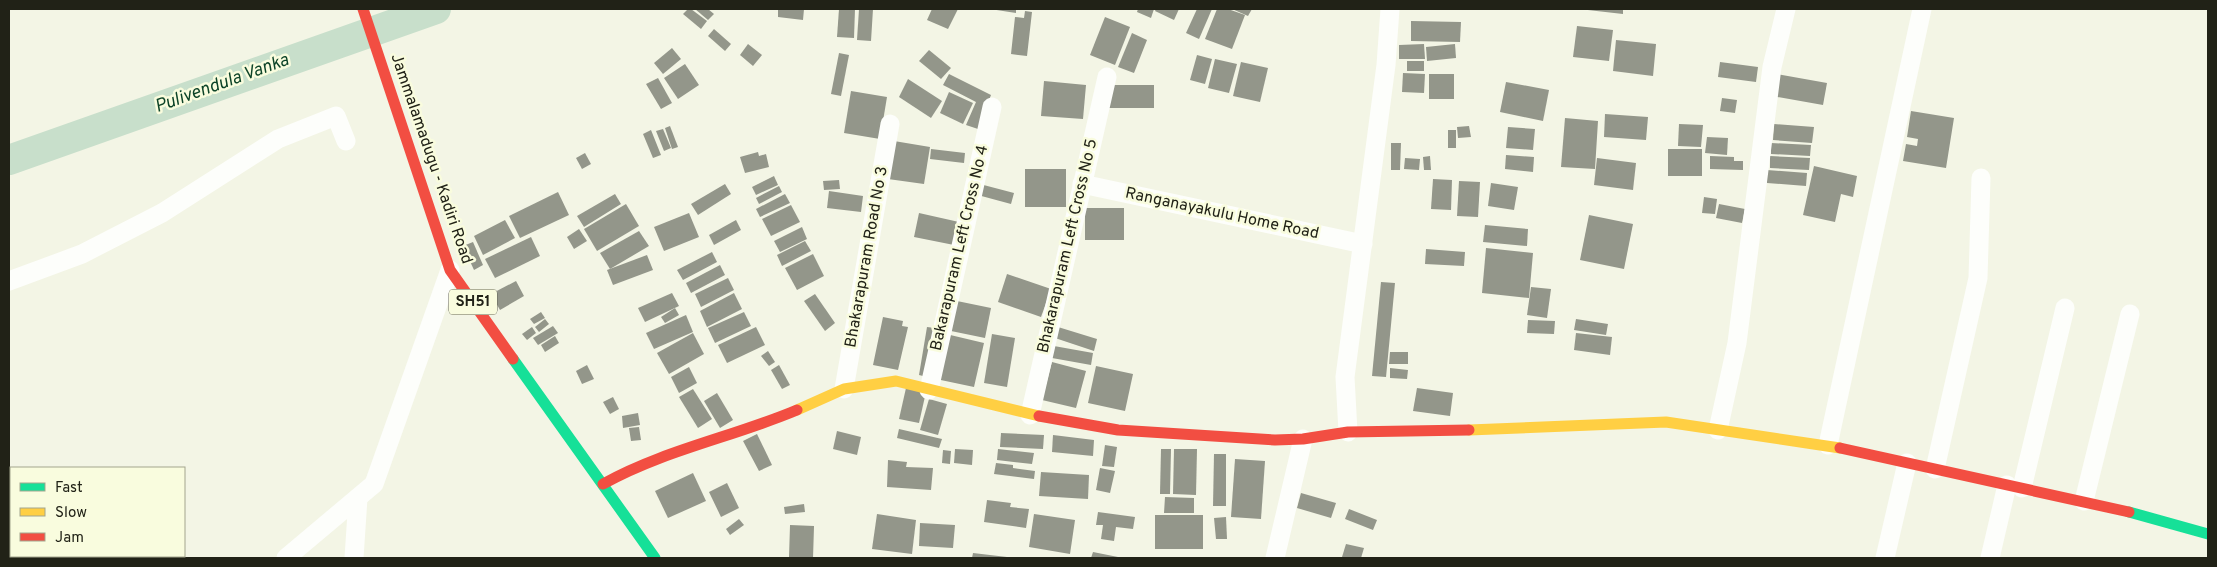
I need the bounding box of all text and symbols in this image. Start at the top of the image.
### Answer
water label: Pulivendula Vanka [152,49,293,119]
street label: Jammalamadugu - Kadiri Road [386,51,476,267]
street label: Bhakarapuram Left Cross No 5 [1034,137,1102,355]
street label: Bakarapuram Left Cross No 4 [927,143,993,353]
street label: Bhakarapuram Road No 3 [841,165,893,349]
street label: Ranganayakulu Home Road [1123,184,1321,244]
road number: SH51 [449,290,497,314]
legend [10,467,185,557]
text: Fast [55,479,83,498]
text: Slow [55,504,87,523]
text: Jam [55,529,84,548]

